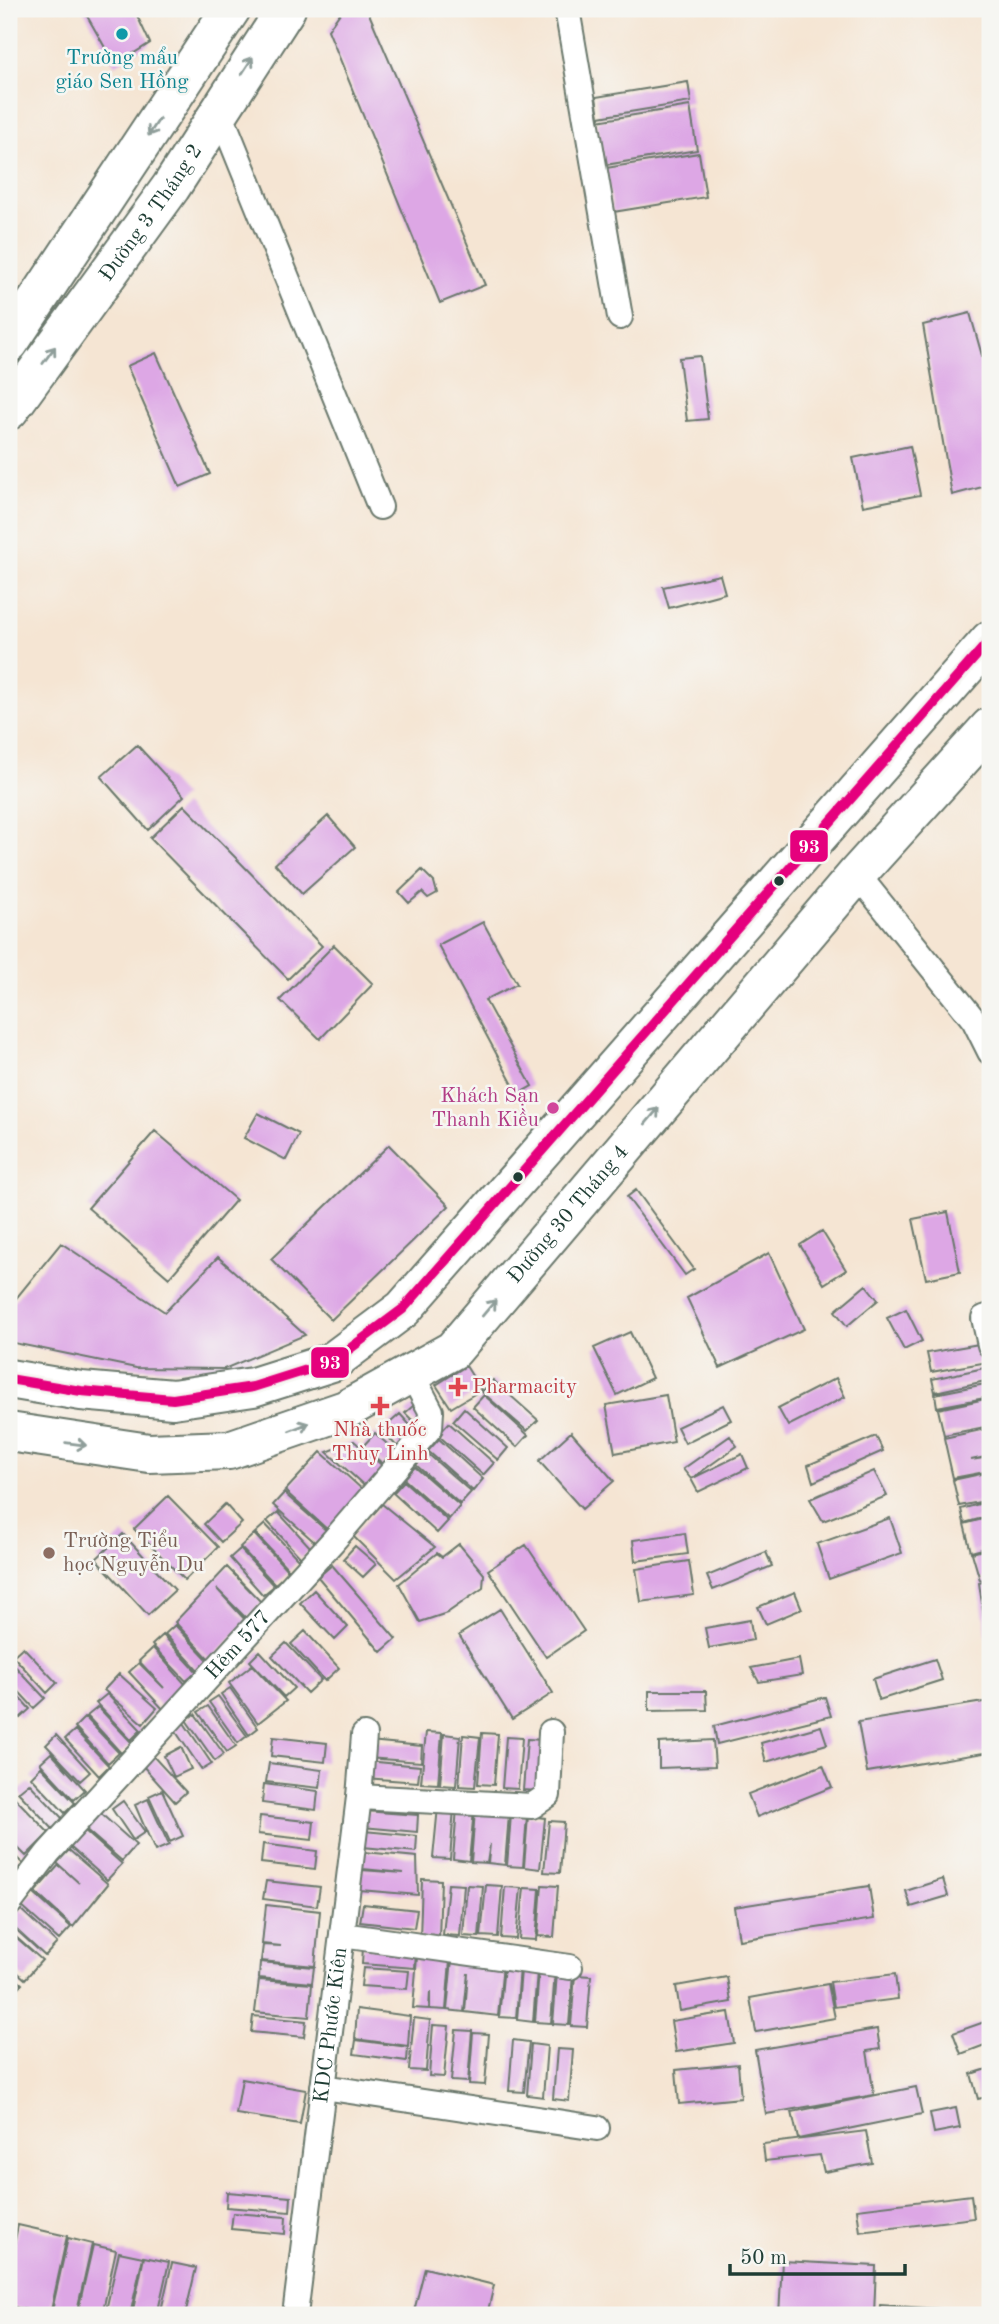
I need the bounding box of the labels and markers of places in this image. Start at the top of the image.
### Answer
marker: Trường mẩu giáo Sen Hồng [114,26,130,42]
place label: Trường mẩu giáo Sen Hồng [55,46,189,93]
unlabelled marker [772,874,786,888]
place label: Khách Sạn Thanh Kiều [431,1086,539,1131]
marker: Khách Sạn Thanh Kiều [545,1100,561,1116]
unlabelled marker [511,1170,525,1184]
place label: Pharmacity [472,1377,577,1398]
marker: Pharmacity [450,1379,466,1395]
marker: Nhà thuốc Thùy Linh [372,1398,388,1414]
place label: Nhà thuốc Thùy Linh [331,1419,429,1465]
place label: Trường Tiểu học Nguyễn Du [63,1529,204,1576]
marker: Trường Tiểu học Nguyễn Du [41,1545,57,1561]

